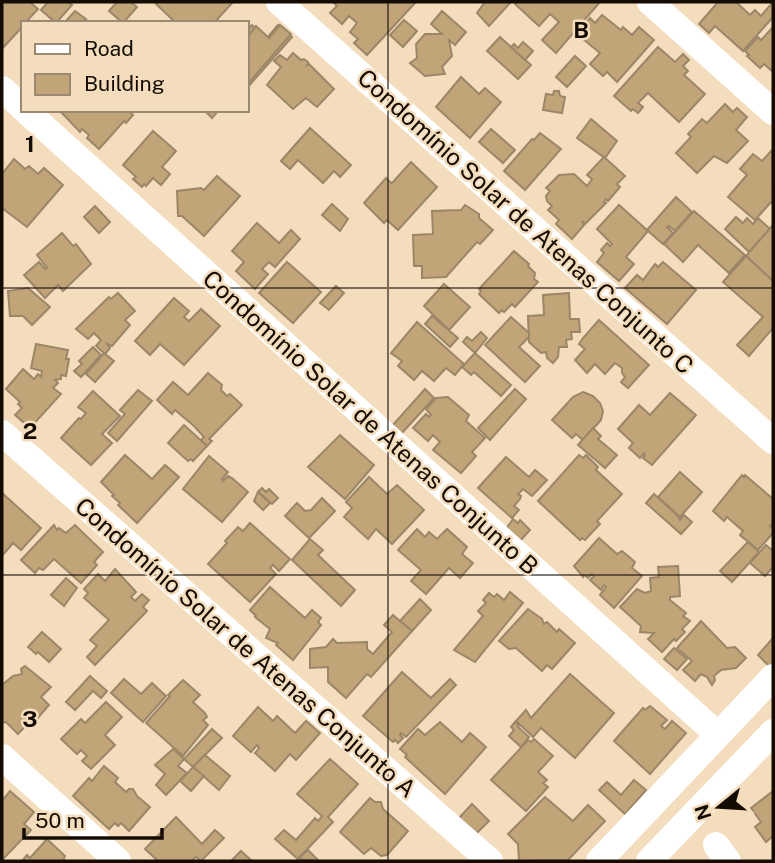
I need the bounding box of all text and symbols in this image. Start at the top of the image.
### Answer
text: B [573,16,589,43]
legend [21,21,248,112]
text: Road [84,36,134,61]
street label: Condomínio Solar de Atenas Conjunto C [353,63,699,379]
text: Building [84,71,165,96]
text: 1 [25,130,35,157]
street label: Condomínio Solar de Atenas Conjunto B [198,264,544,580]
text: 2 [23,417,37,444]
street label: Condomínio Solar de Atenas Conjunto A [70,491,422,803]
text: 3 [22,705,38,732]
north arrow [684,772,754,842]
scale bar [24,796,163,840]
text: N [690,802,716,823]
text: 50 m [35,808,85,833]

